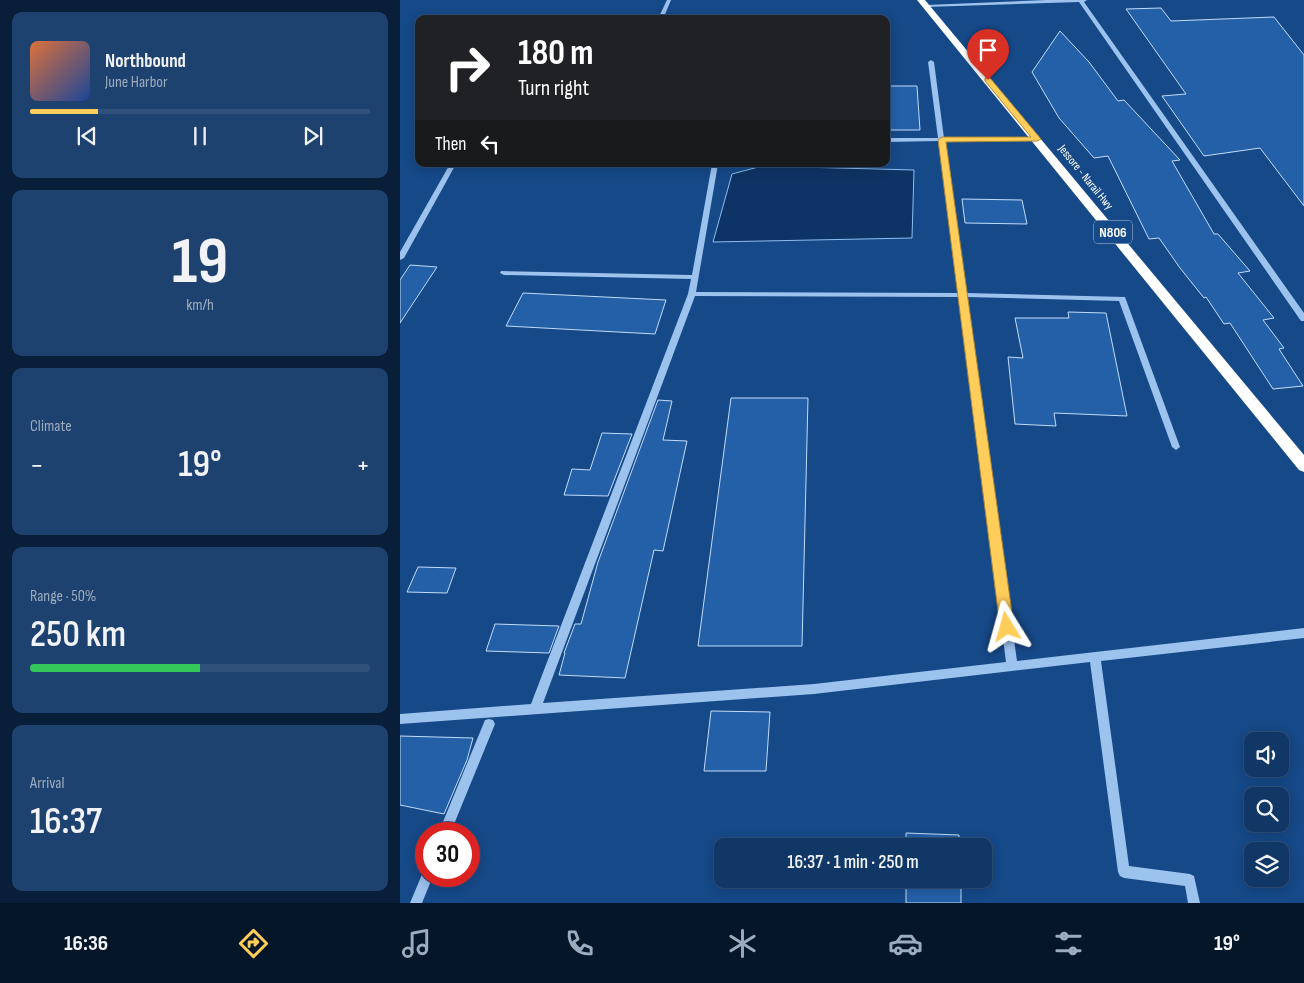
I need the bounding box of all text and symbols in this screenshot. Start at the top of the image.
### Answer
pin [967,29,1009,80]
text: 180 m [518,32,594,75]
icon: right [435,35,500,100]
icon: arrive [974,36,1002,64]
text: Northbound [105,50,186,73]
text: June Harbor [105,73,168,92]
text: Turn right [518,75,589,102]
icon: previous [73,122,101,150]
icon: pause [186,122,214,150]
icon: next [299,122,327,150]
icon: left [476,130,504,158]
text: Then [435,133,466,156]
street label: Jessore - Narail Hwy [1054,141,1117,213]
road number: N806 [1094,220,1132,243]
text: 19 [172,224,228,302]
text: km/h [186,296,214,315]
text: Climate [30,417,72,436]
text: 19° [178,442,222,487]
text: − [30,449,44,482]
text: + [356,449,370,482]
text: Range · 50% [30,587,96,606]
position arrow [980,600,1032,652]
text: 250 km [30,612,126,657]
map controls [1244,732,1289,887]
button: sound [1244,732,1289,777]
text: Arrival [30,774,64,793]
button: search [1244,787,1289,832]
text: 16:37 [30,799,102,844]
speed limit sign: 30 [415,822,480,887]
button: layers [1244,842,1289,887]
text: 16:37 · 1 min · 250 m [787,851,919,874]
icon: directions [236,926,271,961]
icon: music [399,926,434,961]
icon: phone [562,926,597,961]
icon: climate [725,926,760,961]
icon: car [888,926,923,961]
icon: filters [1051,926,1086,961]
text: 16:36 [64,930,108,957]
text: 19° [1214,930,1240,957]

